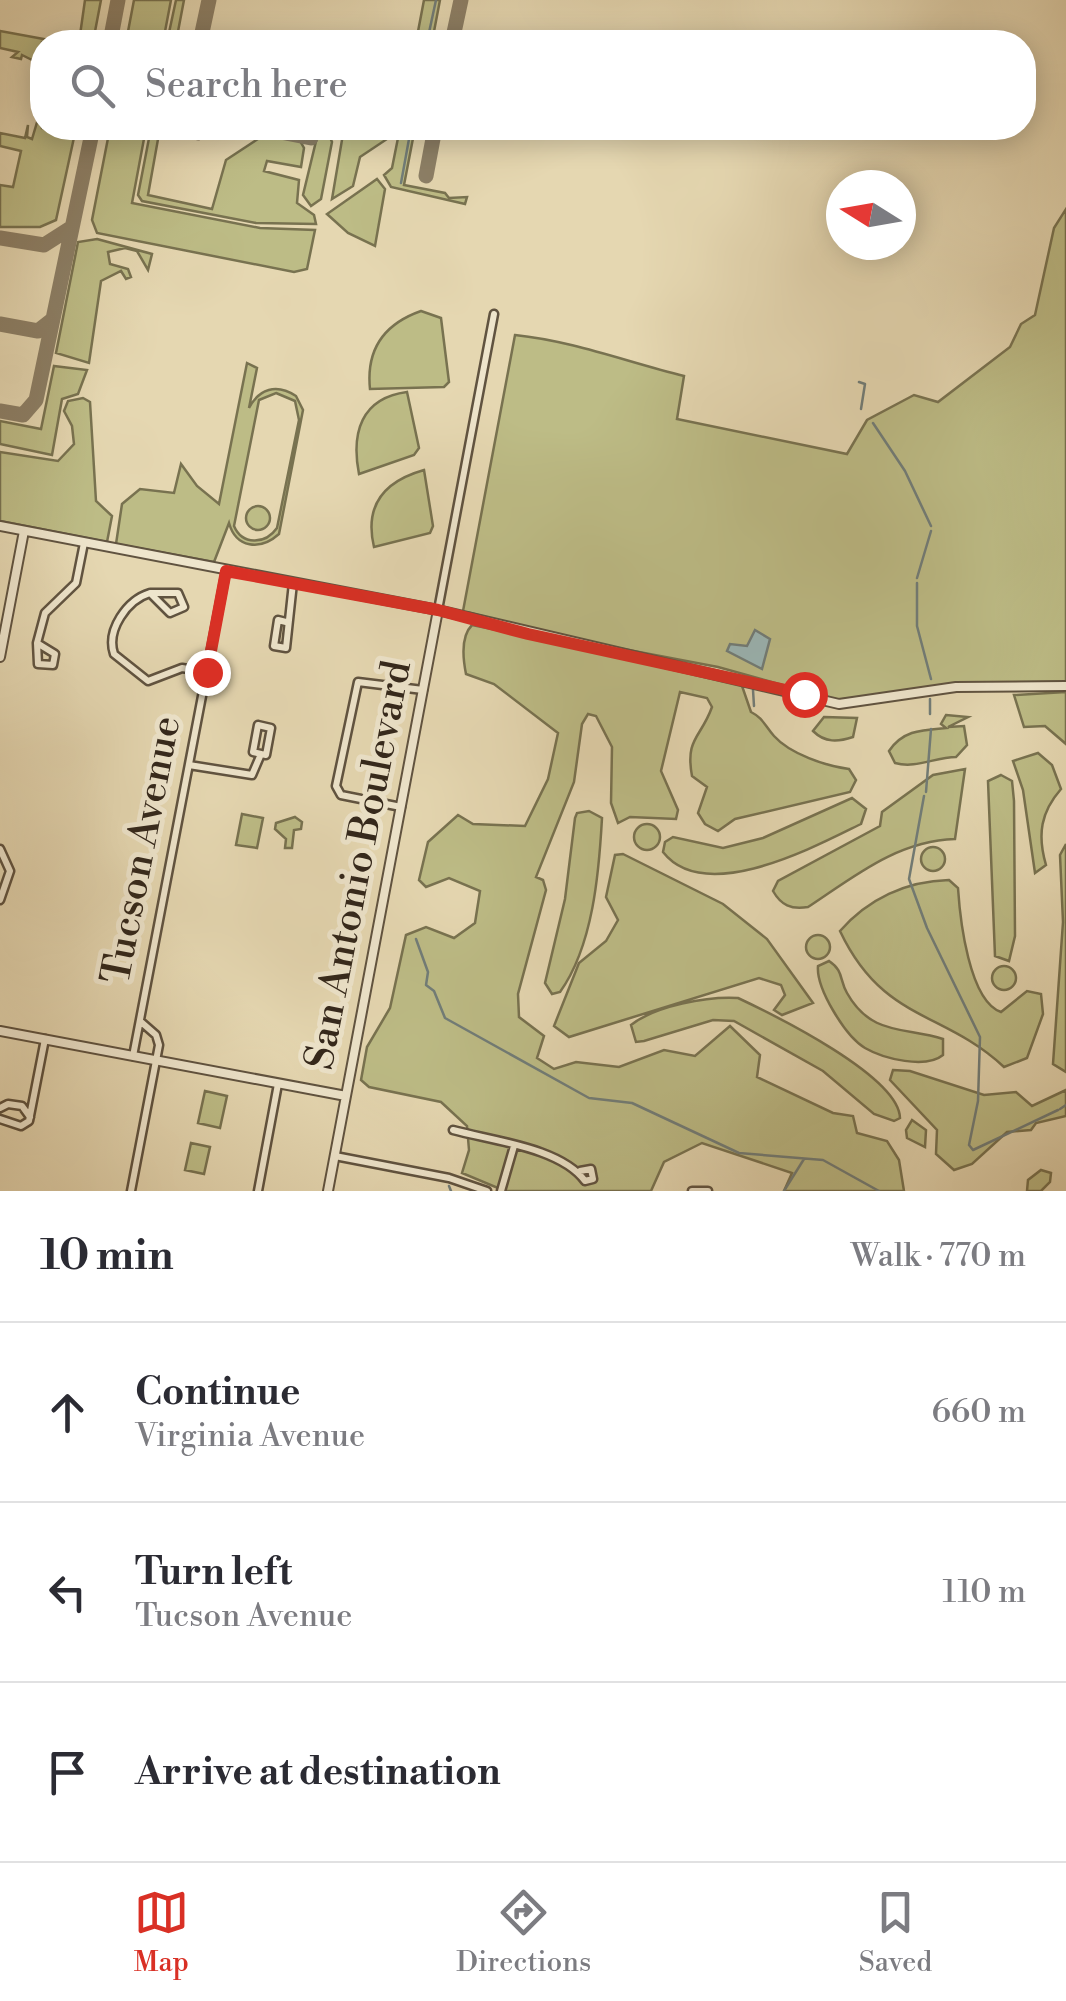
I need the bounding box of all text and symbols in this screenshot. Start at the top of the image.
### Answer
search box [30,30,1036,140]
icon: search [65,58,120,113]
text: Search here [145,62,348,109]
north arrow [826,170,916,260]
route end [185,650,231,696]
street label: San Antonio Boulevard [295,656,423,1074]
route start [782,672,828,718]
street label: Tucson Avenue [92,712,192,988]
text: 10 min [40,1230,173,1283]
text: Walk · 770 m [851,1236,1026,1276]
text: Continue [135,1369,300,1416]
icon: ahead [40,1385,95,1440]
text: 660 m [931,1392,1026,1432]
text: Virginia Avenue [135,1416,365,1456]
text: Turn left [135,1549,292,1596]
icon: left [40,1565,95,1620]
text: 110 m [943,1572,1026,1612]
text: Tucson Avenue [135,1596,352,1636]
icon: arrive [40,1745,95,1800]
text: Arrive at destination [135,1749,501,1796]
tab: Map [134,1885,189,1980]
tab: Directions [456,1885,591,1980]
tab: Saved [859,1885,932,1980]

